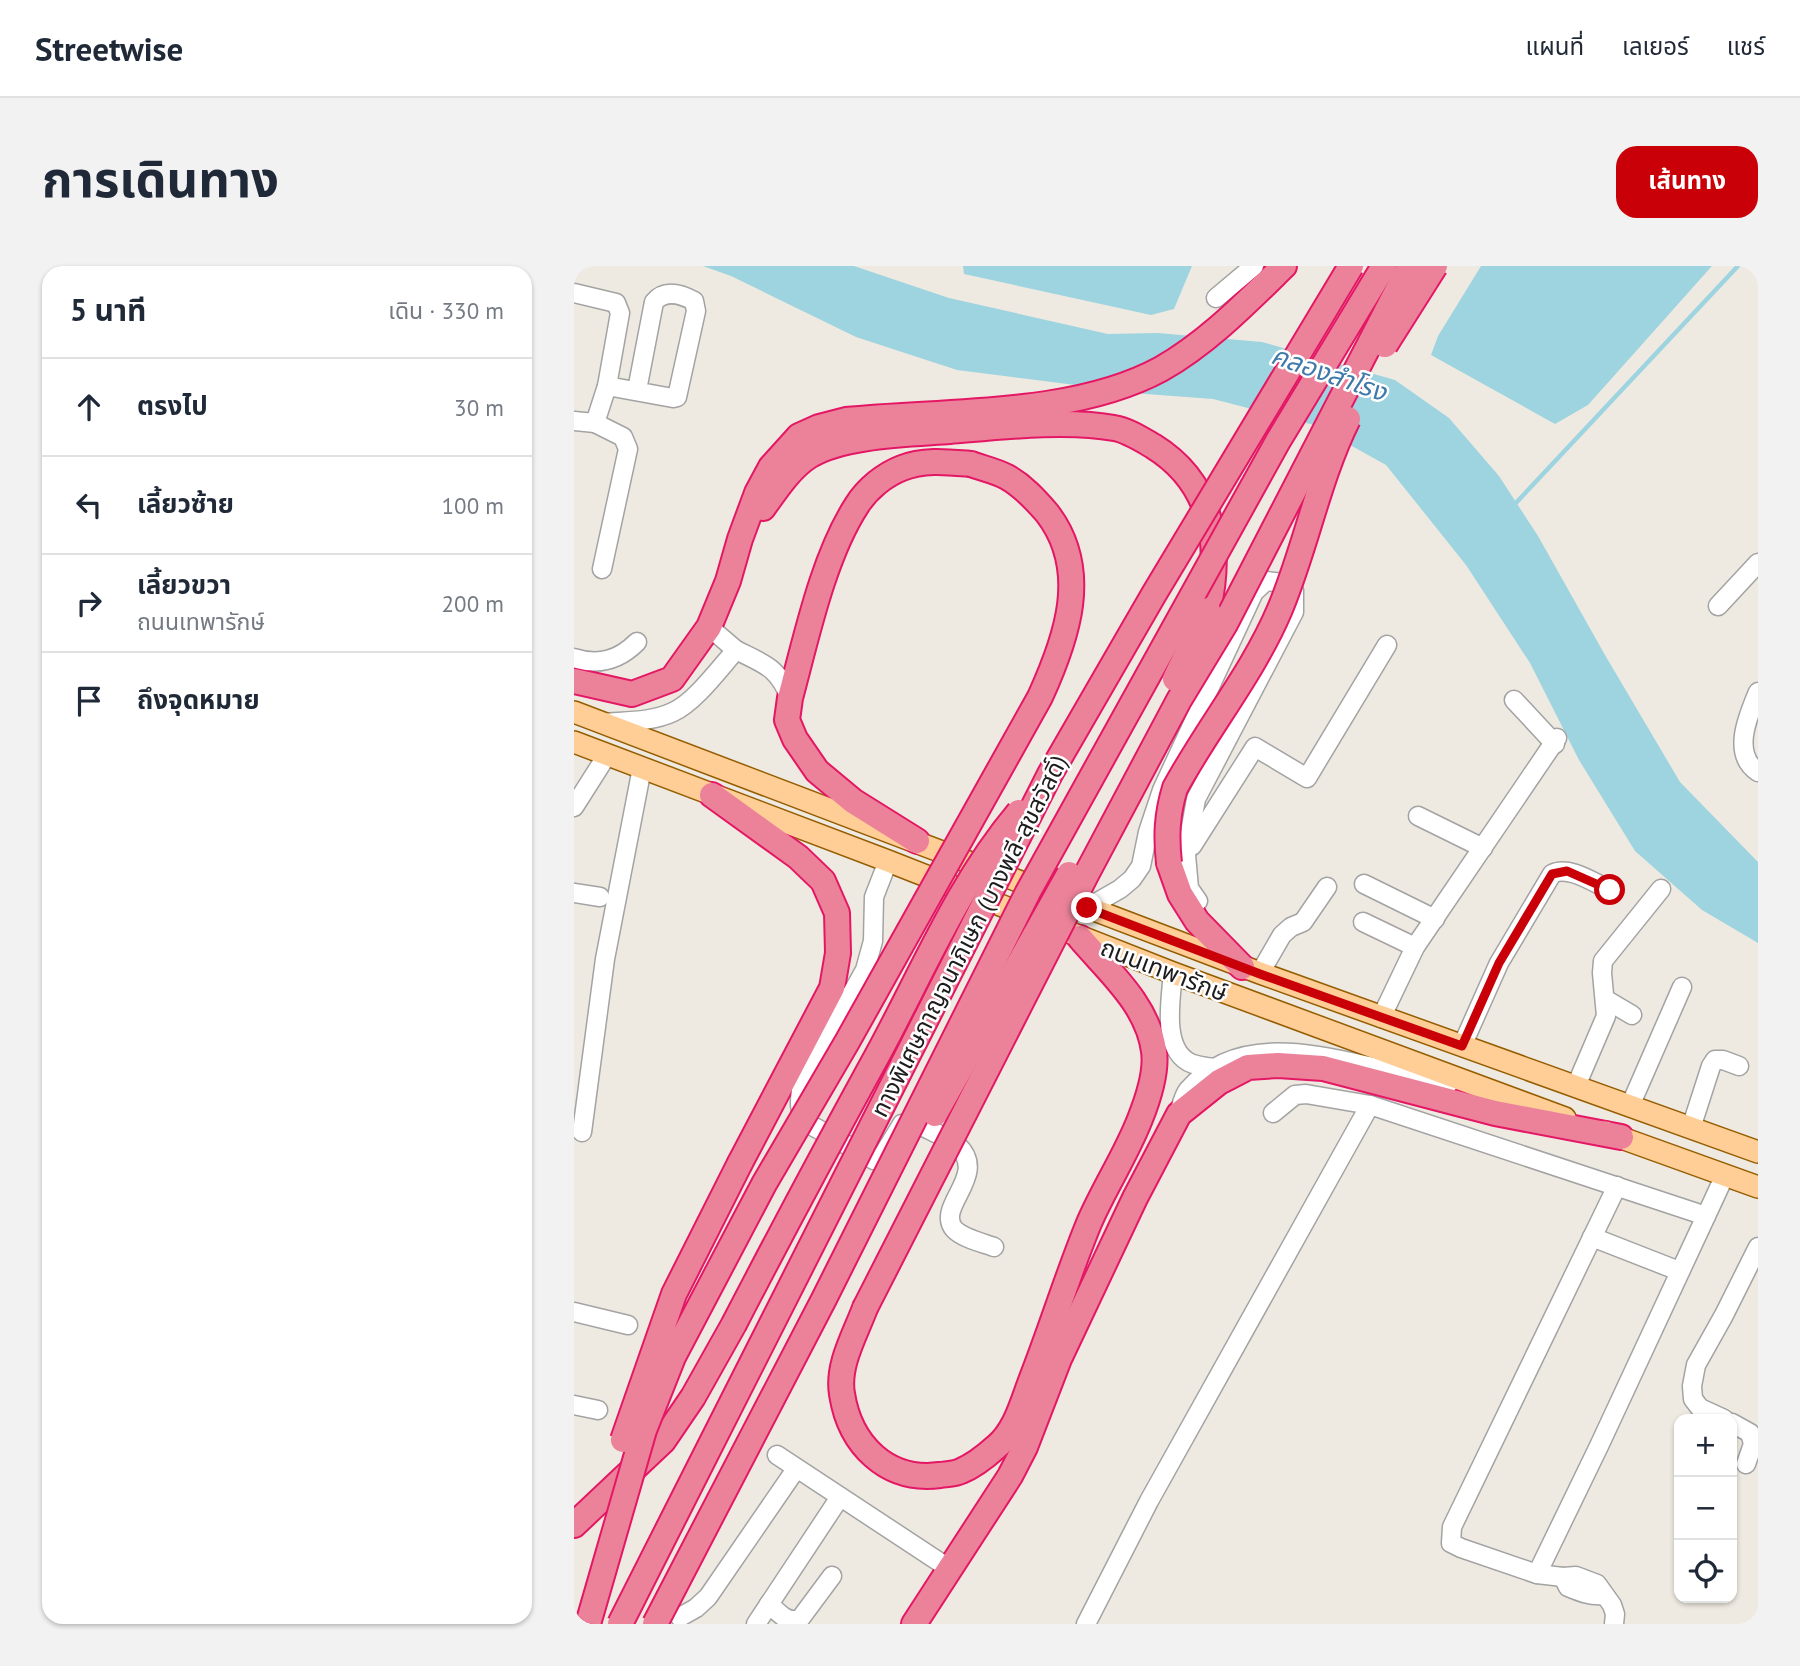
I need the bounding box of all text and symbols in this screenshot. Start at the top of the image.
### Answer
text: Streetwise [35,27,183,70]
text: แผนที่ [1526,31,1584,62]
text: เลเยอร์ [1622,31,1689,62]
text: แชร์ [1727,31,1765,62]
button: เส้นทาง [1616,146,1758,218]
text: การเดินทาง [42,147,279,211]
text: 5 นาที [70,290,146,329]
text: เดิน · 330 m [388,296,504,325]
water label: คลองสำโรง [1267,338,1392,408]
icon: ahead [70,388,108,426]
text: ตรงไป [137,389,208,422]
text: 30 m [454,393,504,422]
icon: left [70,486,108,524]
text: เลี้ยวซ้าย [137,487,234,520]
text: 100 m [442,491,504,520]
text: เลี้ยวขวา [137,568,231,601]
icon: right [70,584,108,622]
text: 200 m [442,589,504,618]
text: ถนนเทพารักษ์ [137,607,265,636]
icon: arrive [70,682,108,720]
text: ถึงจุดหมาย [137,683,260,716]
street label: ทางพิเศษกาญจนาภิเษก (บางพลี-สุขสวัสดิ์) [864,750,1074,1122]
route start [1594,874,1625,905]
route end [1071,892,1102,923]
street label: ถนนเทพารักษ์ [1096,932,1232,1008]
map controls [1674,1414,1737,1603]
button: + [1674,1414,1737,1477]
button: − [1674,1477,1737,1540]
button: locate [1674,1540,1737,1603]

